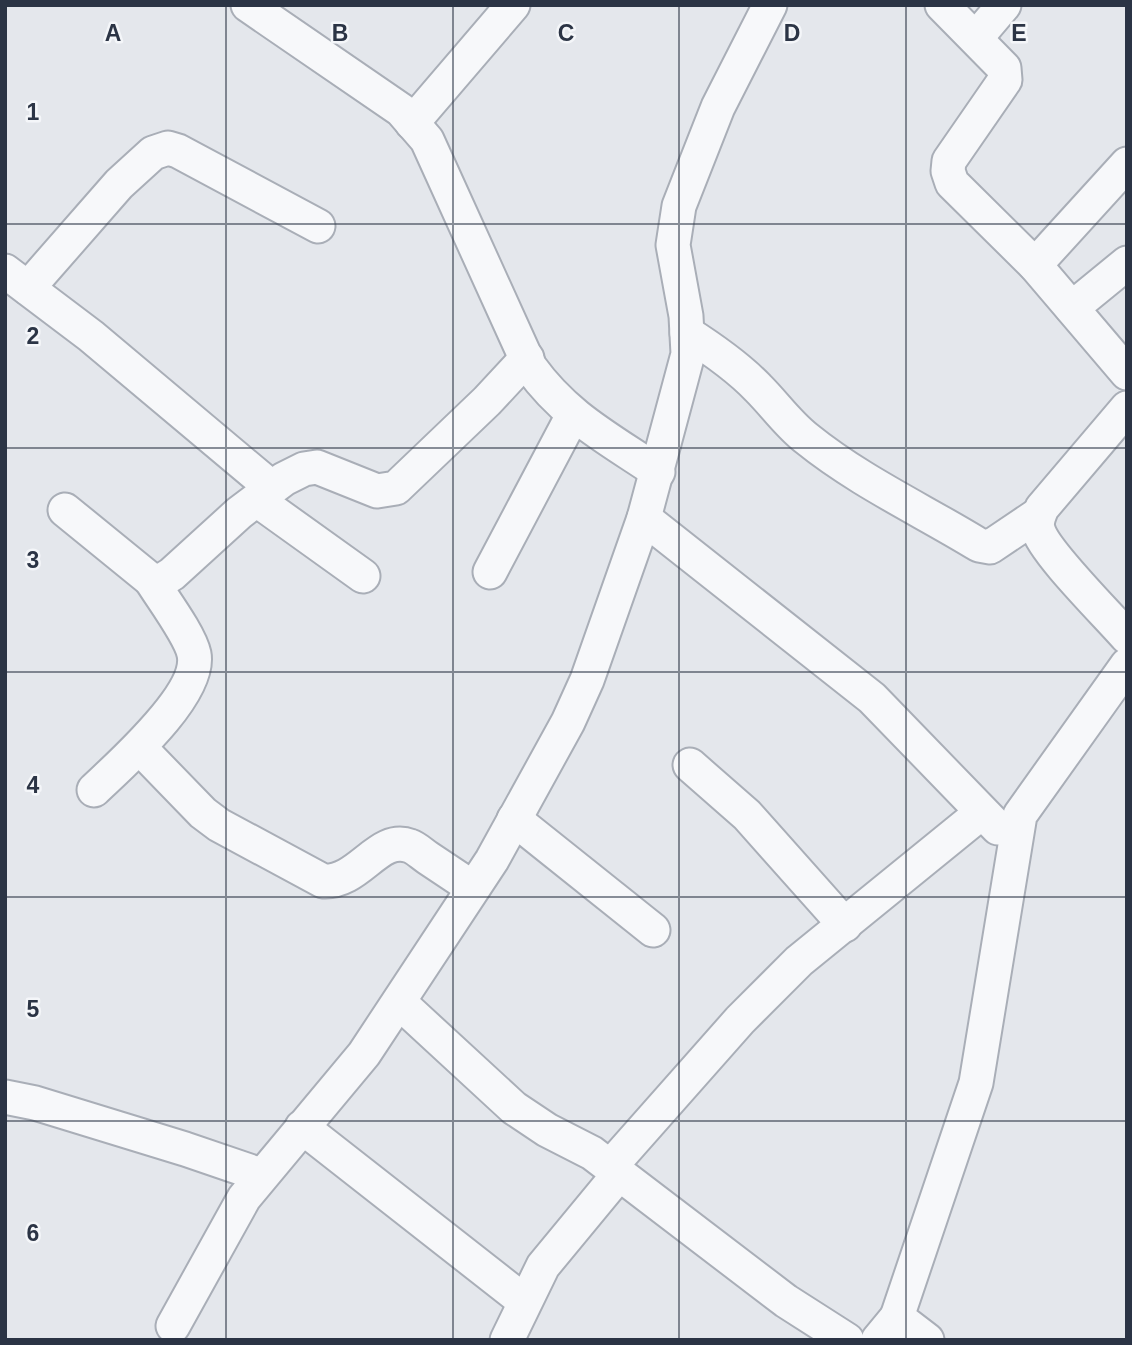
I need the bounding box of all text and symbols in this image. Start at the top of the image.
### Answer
text: A [105,20,121,46]
text: B [332,20,348,46]
text: C [558,20,574,46]
text: D [784,20,800,46]
text: E [1011,20,1027,46]
text: 1 [27,99,40,125]
text: 2 [27,323,39,349]
text: 3 [27,547,39,573]
text: 4 [27,772,40,798]
text: 5 [27,996,40,1022]
text: 6 [27,1220,39,1246]

